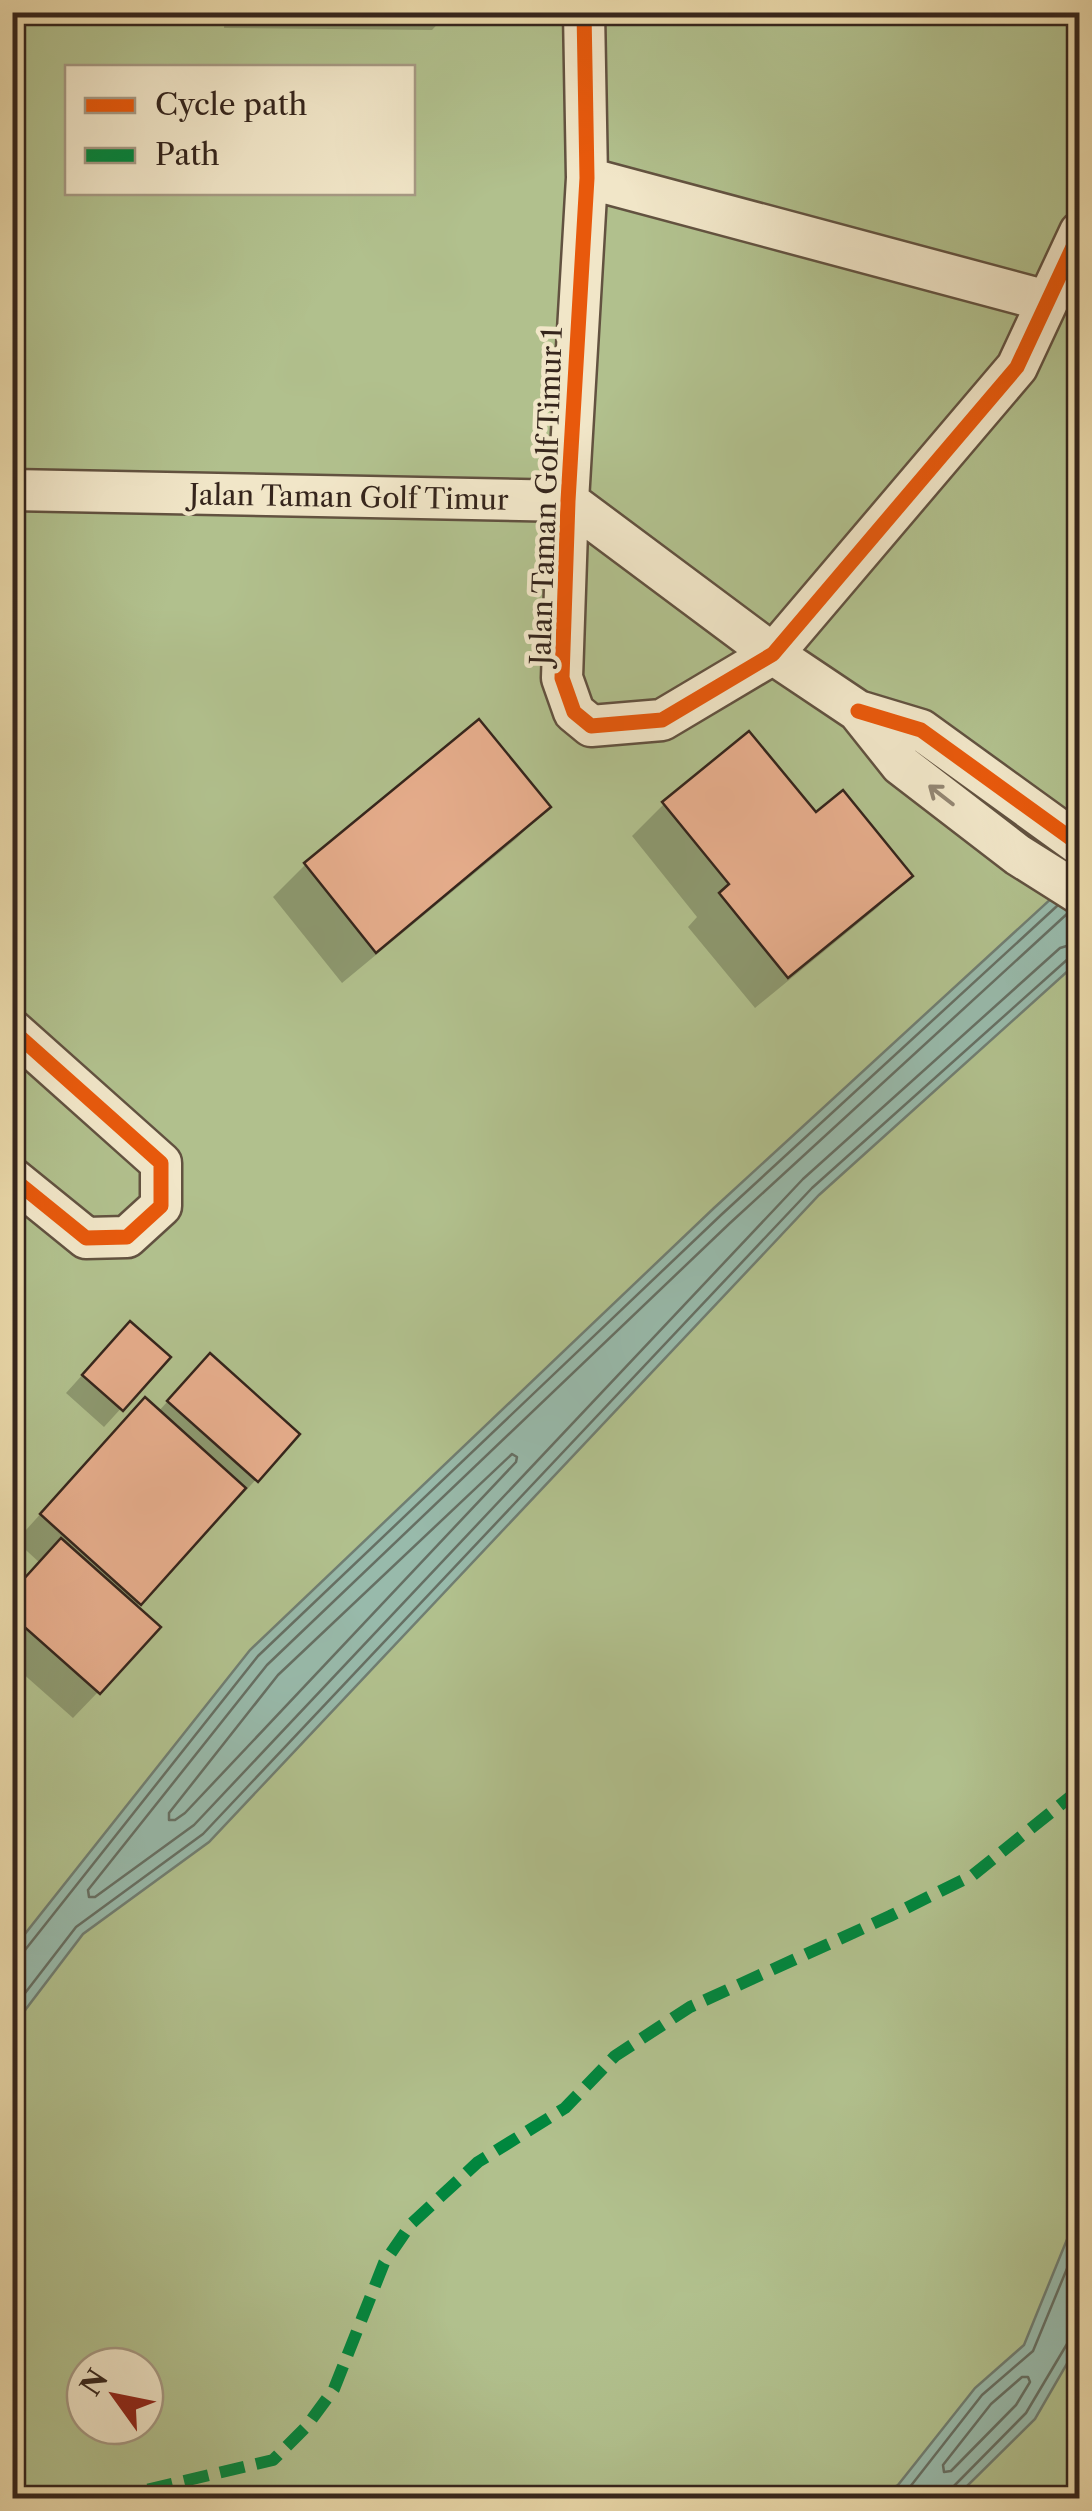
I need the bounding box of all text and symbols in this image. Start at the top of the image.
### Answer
legend [65,65,415,195]
text: Cycle path [155,86,307,123]
text: Path [155,136,220,173]
street label: Jalan Taman Golf Timur 1 [523,326,569,670]
street label: Jalan Taman Golf Timur [185,477,509,517]
one-way arrow [928,785,955,806]
north arrow [65,2346,165,2446]
text: N [73,2363,115,2402]

